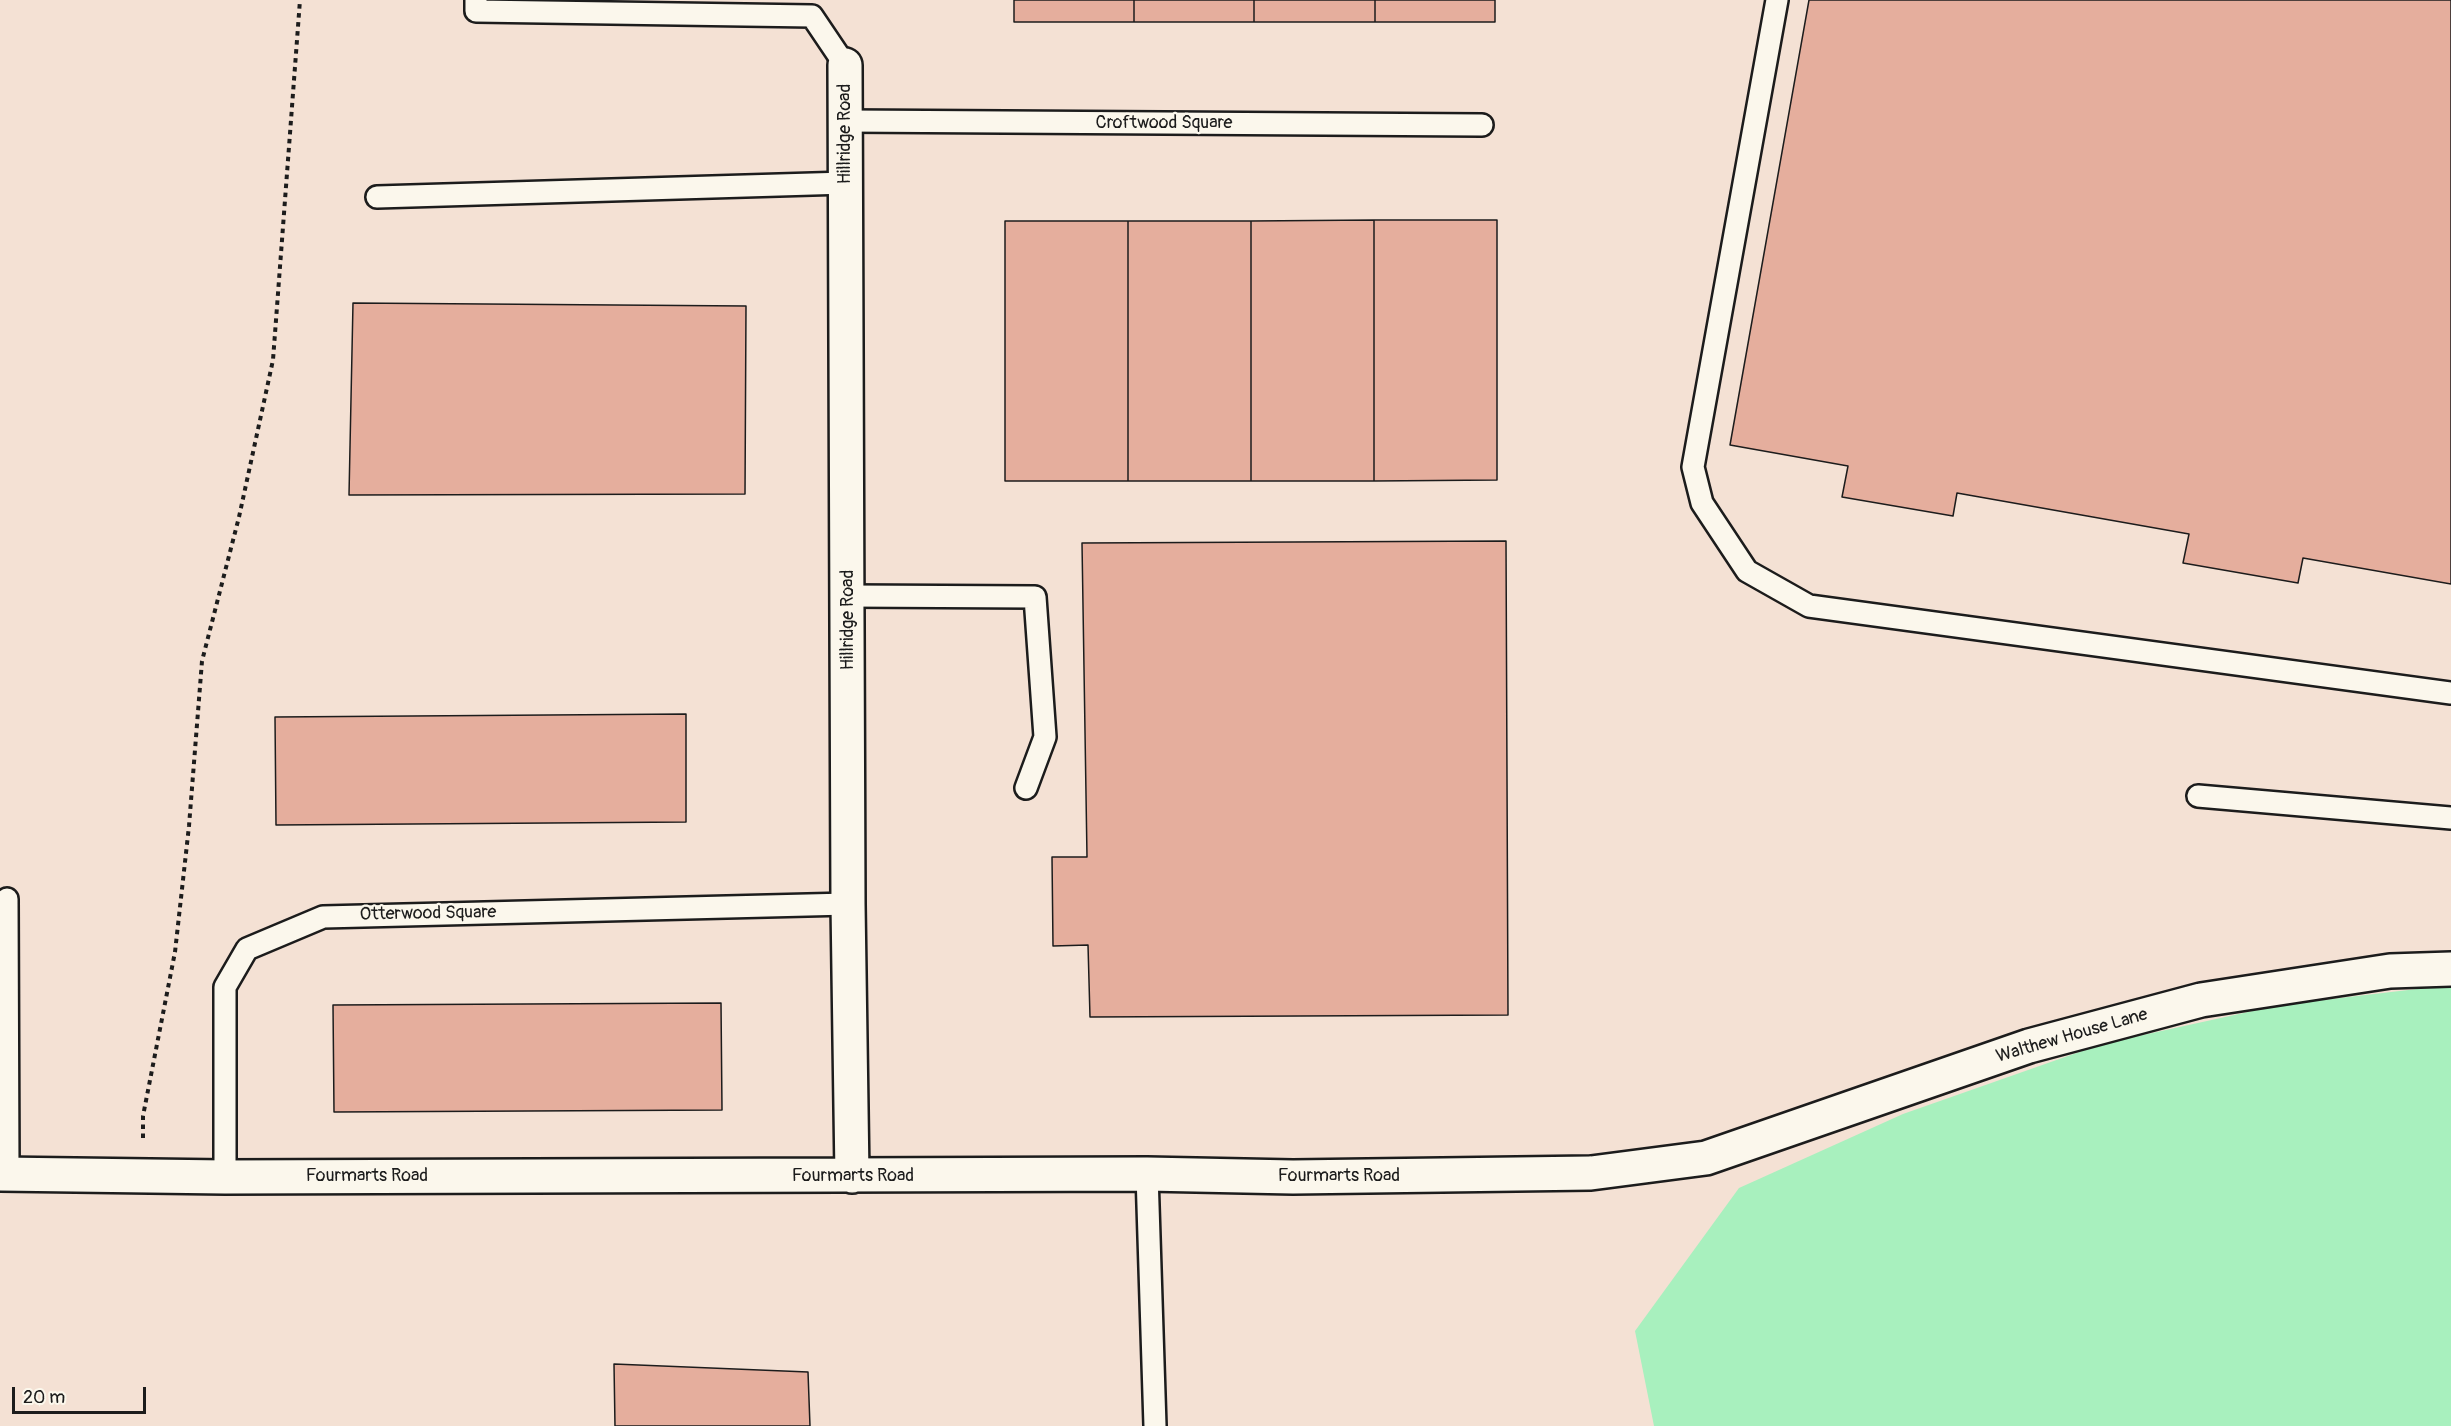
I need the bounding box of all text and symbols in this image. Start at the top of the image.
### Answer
street label: Hillridge Road [834,84,856,184]
street label: Croftwood Square [1096,112,1232,134]
street label: Hillridge Road [837,570,859,670]
street label: Otterwood Square [359,902,497,926]
street label: Walthew House Lane [1994,1004,2150,1068]
street label: Fourmarts Road [306,1165,428,1187]
street label: Fourmarts Road [792,1165,914,1187]
street label: Fourmarts Road [1278,1165,1400,1187]
scale bar [15,1375,148,1413]
text: 20 m [23,1386,65,1409]

